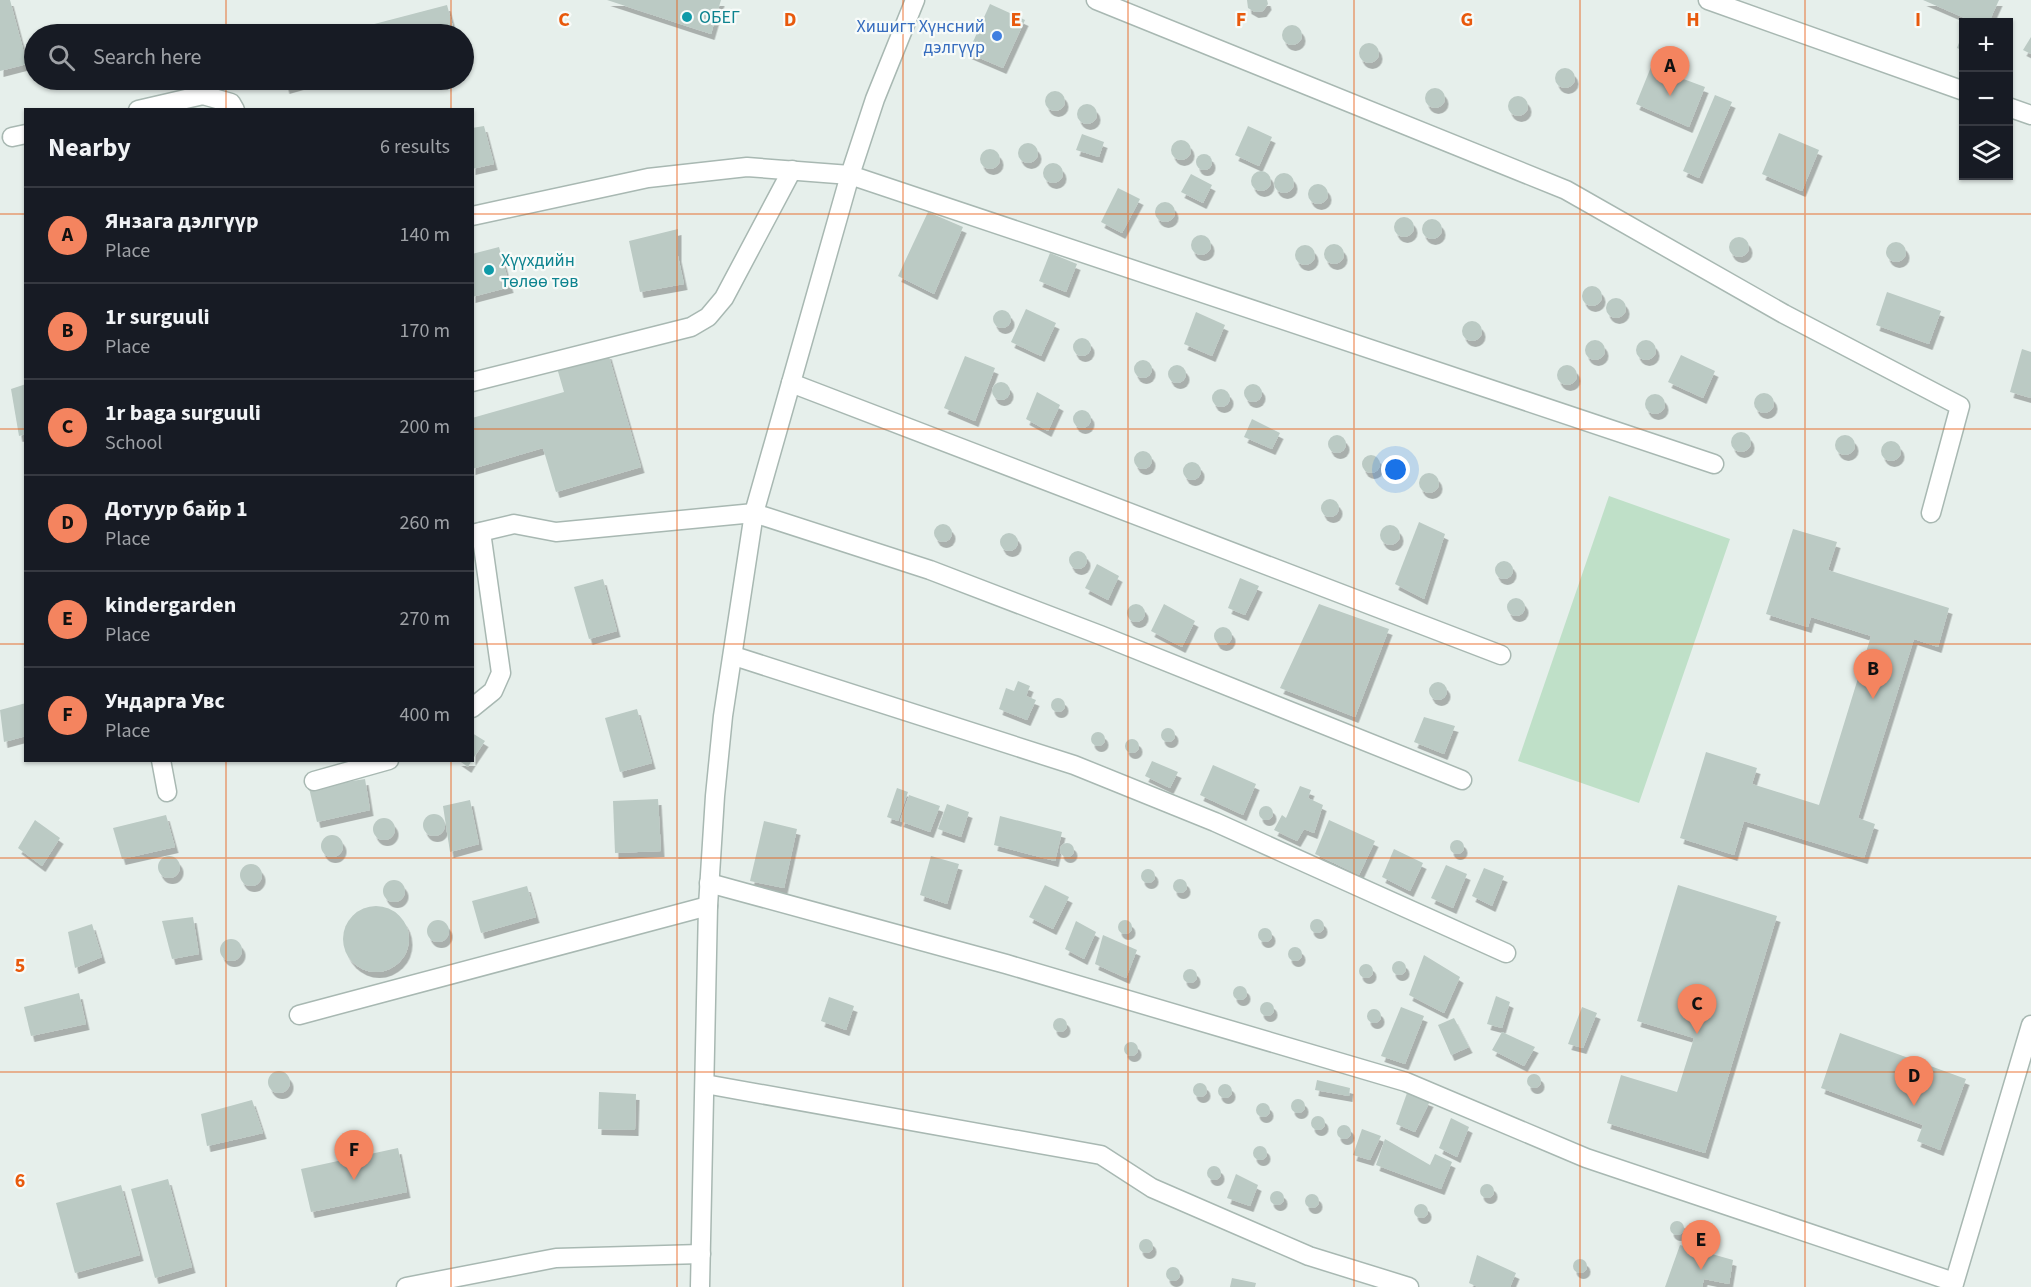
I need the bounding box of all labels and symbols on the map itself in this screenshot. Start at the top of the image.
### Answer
place label: ОБЕГ [699,5,740,30]
text: C [558,6,570,34]
text: D [784,6,796,34]
text: E [1011,6,1021,34]
text: F [1236,6,1246,34]
text: G [1461,6,1473,34]
text: H [1686,6,1700,34]
text: I [1915,6,1921,34]
marker: ОБЕГ [680,10,694,24]
place label: Хишигт Хүнсний дэлгүүр [857,14,985,60]
marker: Хишигт Хүнсний дэлгүүр [990,29,1004,43]
pin: A [1650,46,1690,96]
place label: Хүүхдийн төлөө төв [501,248,578,294]
marker: Хүүхдийн төлөө төв [482,263,496,277]
your location [1381,455,1410,484]
pin: B [1854,650,1892,699]
text: 5 [15,952,25,980]
pin: C [1678,984,1716,1034]
pin: D [1894,1056,1934,1106]
pin: F [334,1130,374,1180]
text: 6 [15,1167,25,1195]
pin: E [1682,1220,1720,1270]

